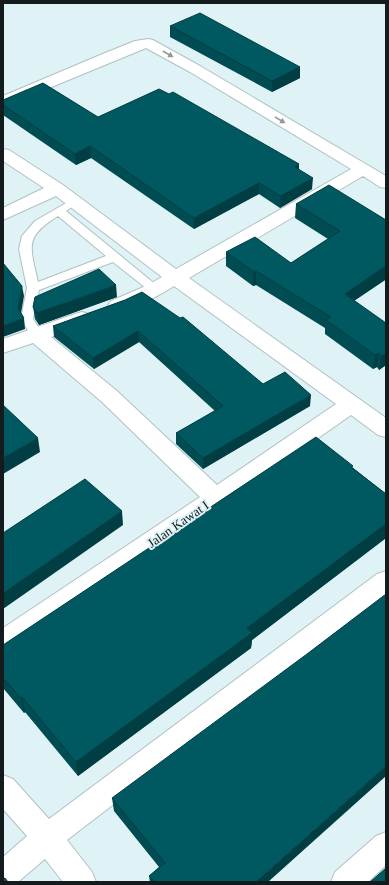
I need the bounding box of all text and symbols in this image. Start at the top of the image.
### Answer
one-way arrow [162,50,174,57]
one-way arrow [274,116,286,123]
street label: Jalan Kawat I [144,497,212,551]

